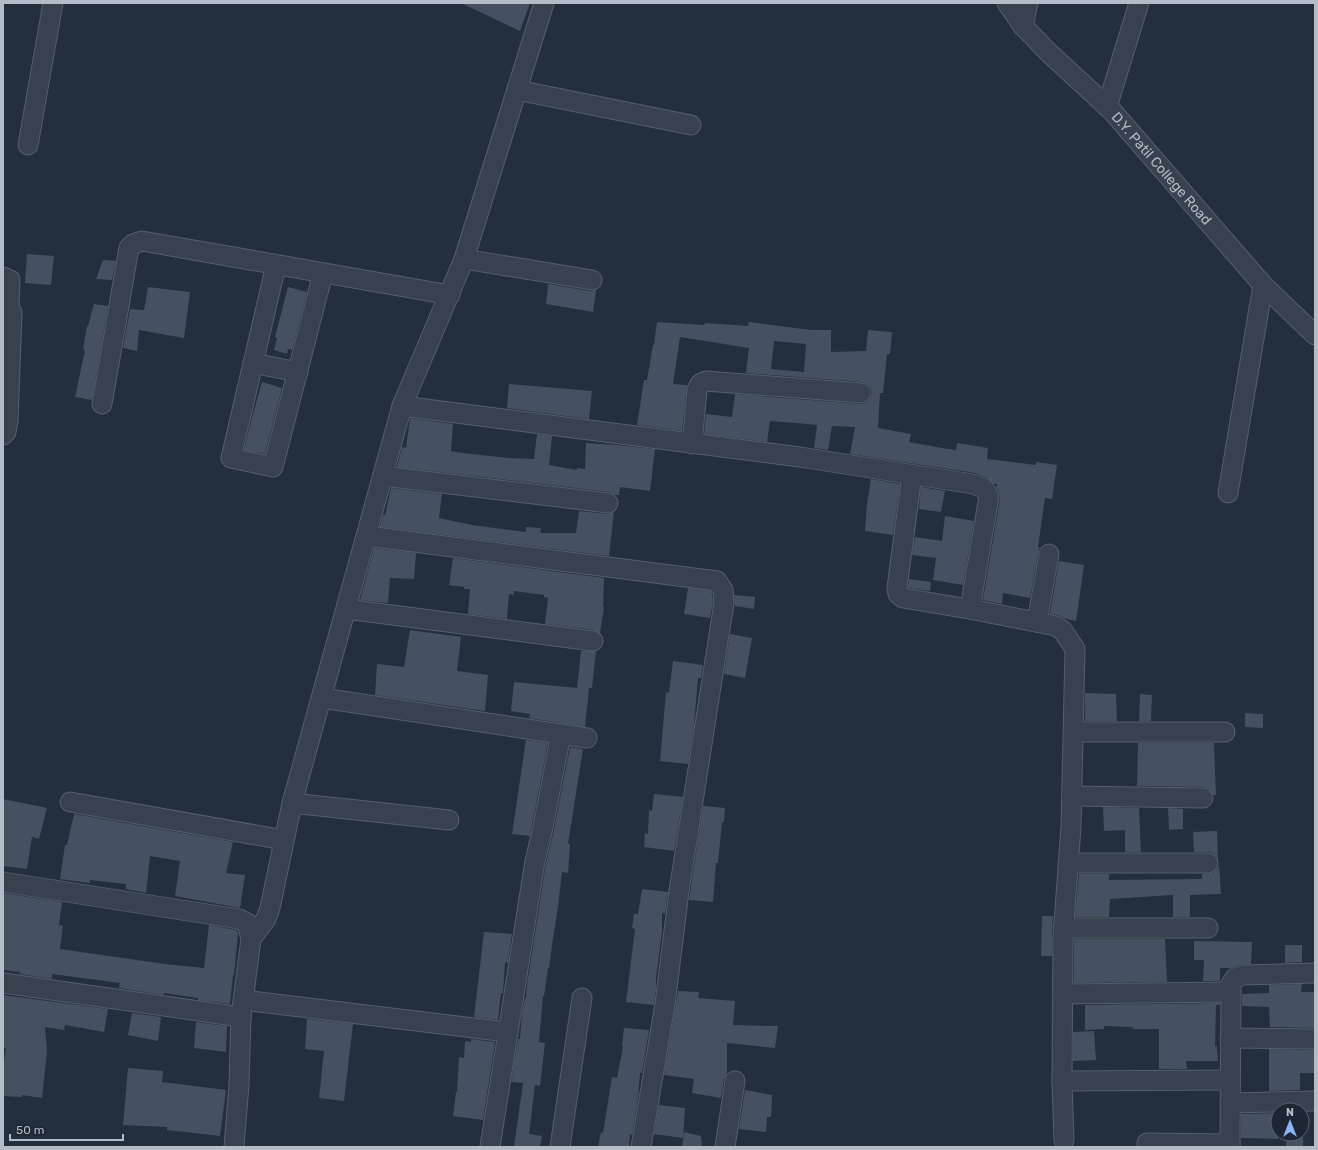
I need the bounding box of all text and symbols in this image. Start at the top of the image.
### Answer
street label: D.Y. Patil College Road [1108,108,1215,228]
north arrow [1270,1102,1310,1142]
text: N [1286,1106,1294,1119]
scale bar [10,1116,123,1142]
text: 50 m [16,1123,44,1137]

